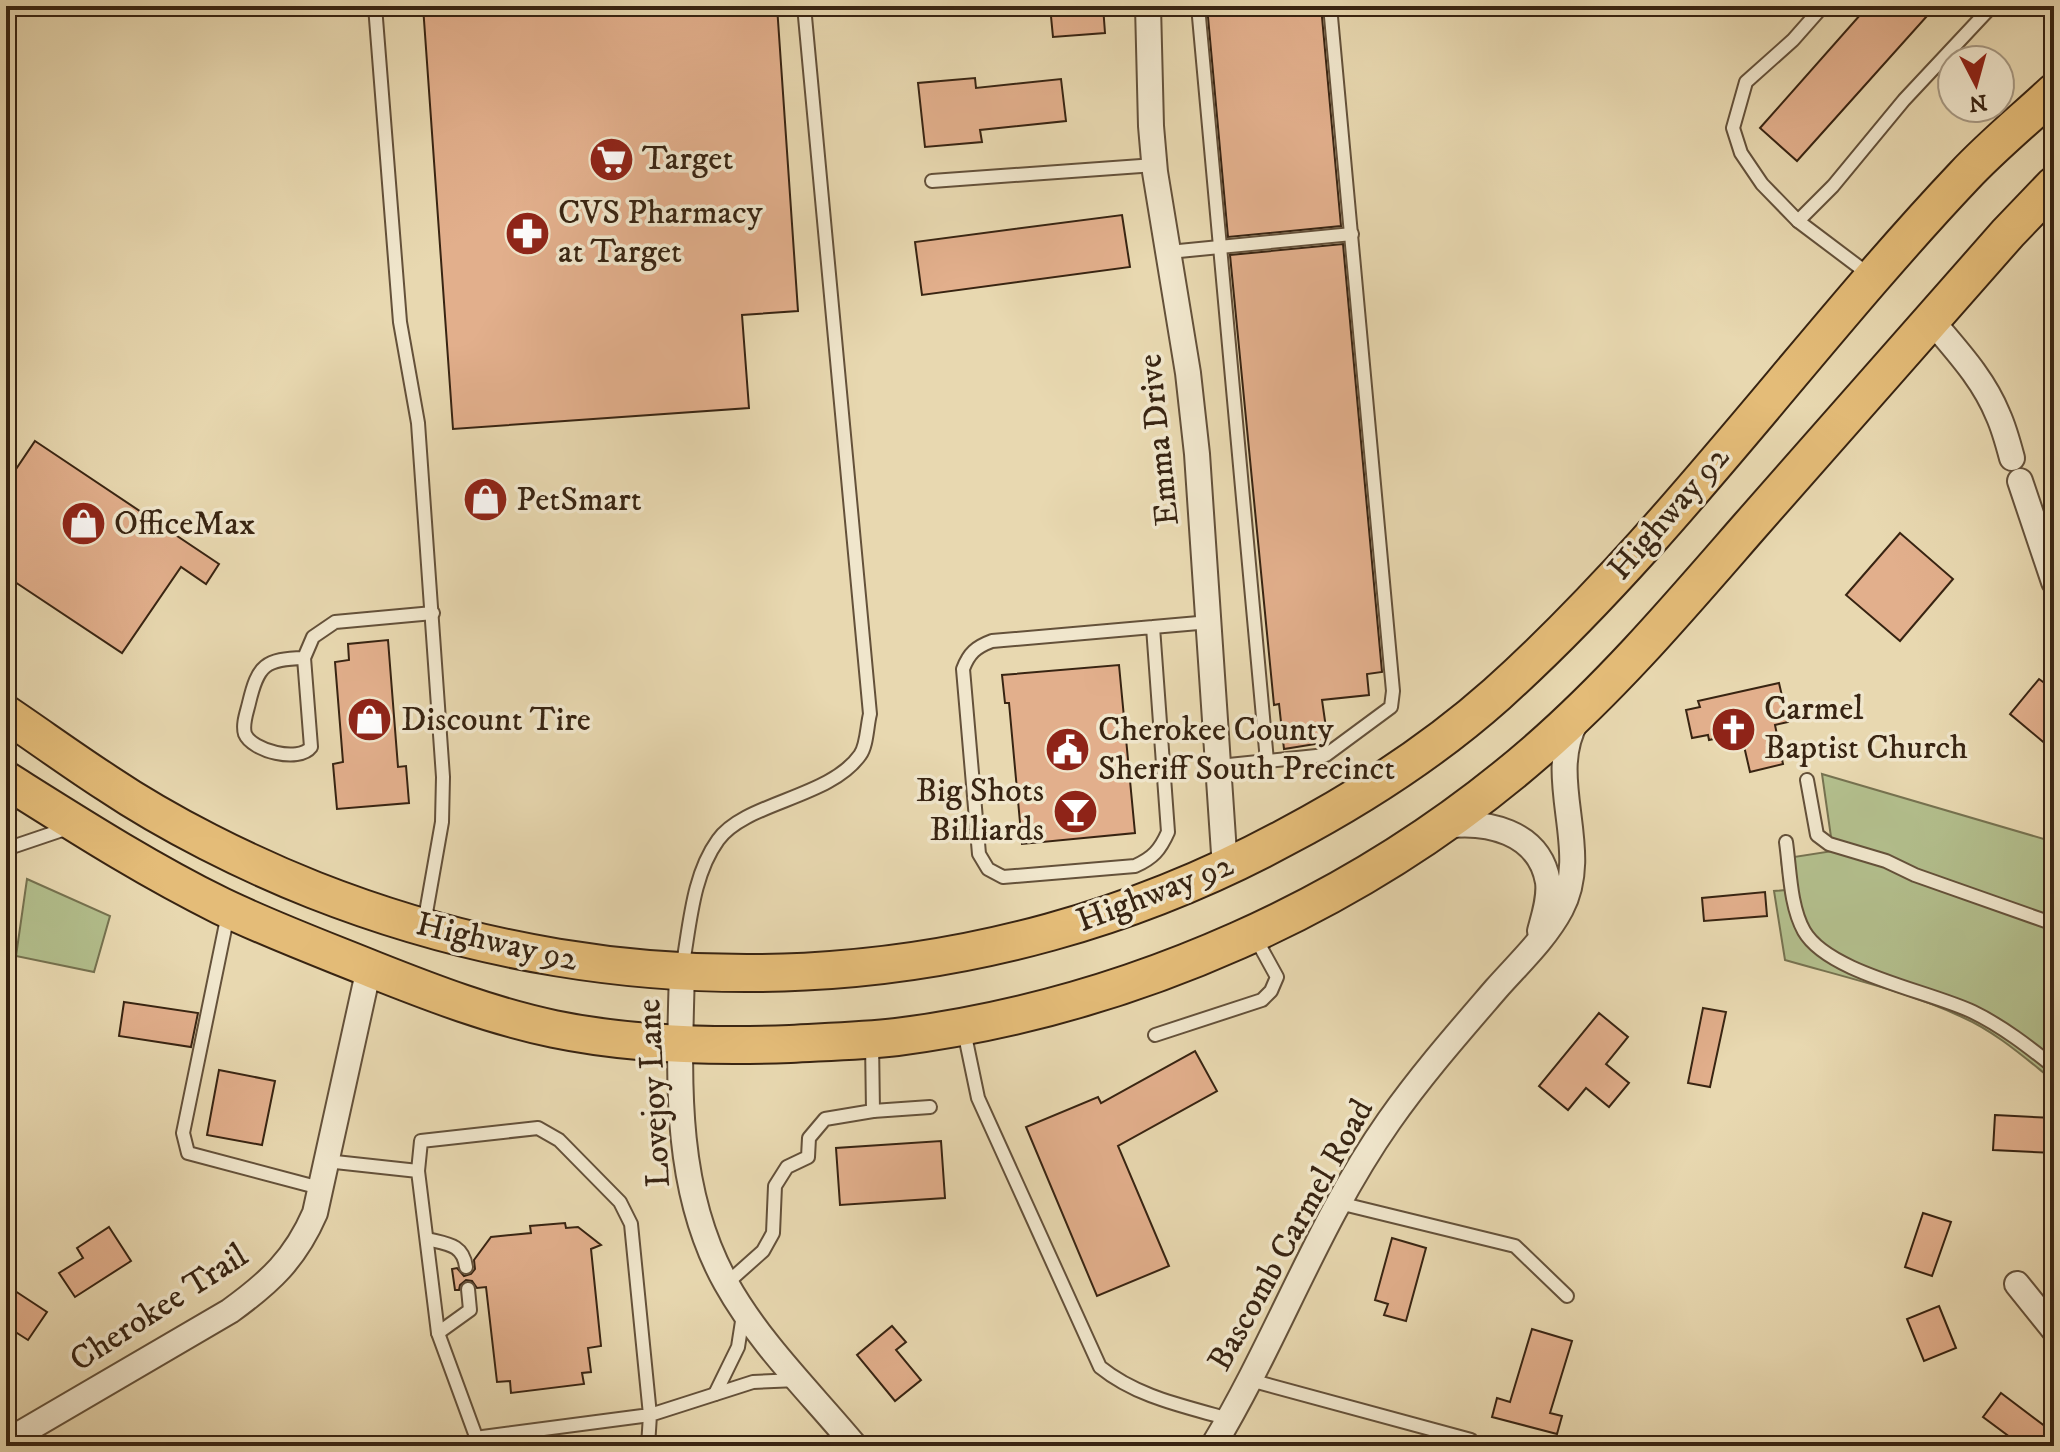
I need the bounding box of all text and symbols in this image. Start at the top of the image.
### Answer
north arrow [1936,44,2016,124]
text: N [1968,88,1988,117]
supermarket icon: Target [587,135,635,183]
place label: Target [642,138,733,180]
place label: CVS Pharmacy at Target [558,192,764,273]
pharmacy icon: CVS Pharmacy at Target [503,209,551,257]
street label: Emma Drive [1129,352,1189,528]
street label: Highway 92 [1599,437,1739,589]
shop icon: PetSmart [461,476,509,524]
place label: PetSmart [516,479,642,521]
shop icon: OfficeMax [59,500,107,548]
place label: OfficeMax [114,503,256,545]
place label: Carmel Baptist Church [1764,688,1968,769]
shop icon: Discount Tire [346,696,394,744]
place label: Discount Tire [401,699,591,741]
church icon: Carmel Baptist Church [1709,705,1757,753]
place label: Cherokee County Sheriff South Precinct [1098,709,1395,790]
public building icon: Cherokee County Sheriff South Precinct [1043,726,1091,774]
place label: Big Shots Billiards [916,770,1044,851]
bar icon: Big Shots Billiards [1051,787,1099,835]
street label: Highway 92 [1071,844,1240,942]
street label: Highway 92 [412,903,582,981]
street label: Lovejoy Lane [628,998,680,1188]
street label: Bascomb Carmel Road [1199,1092,1383,1378]
street label: Cherokee Trail [62,1234,257,1381]

